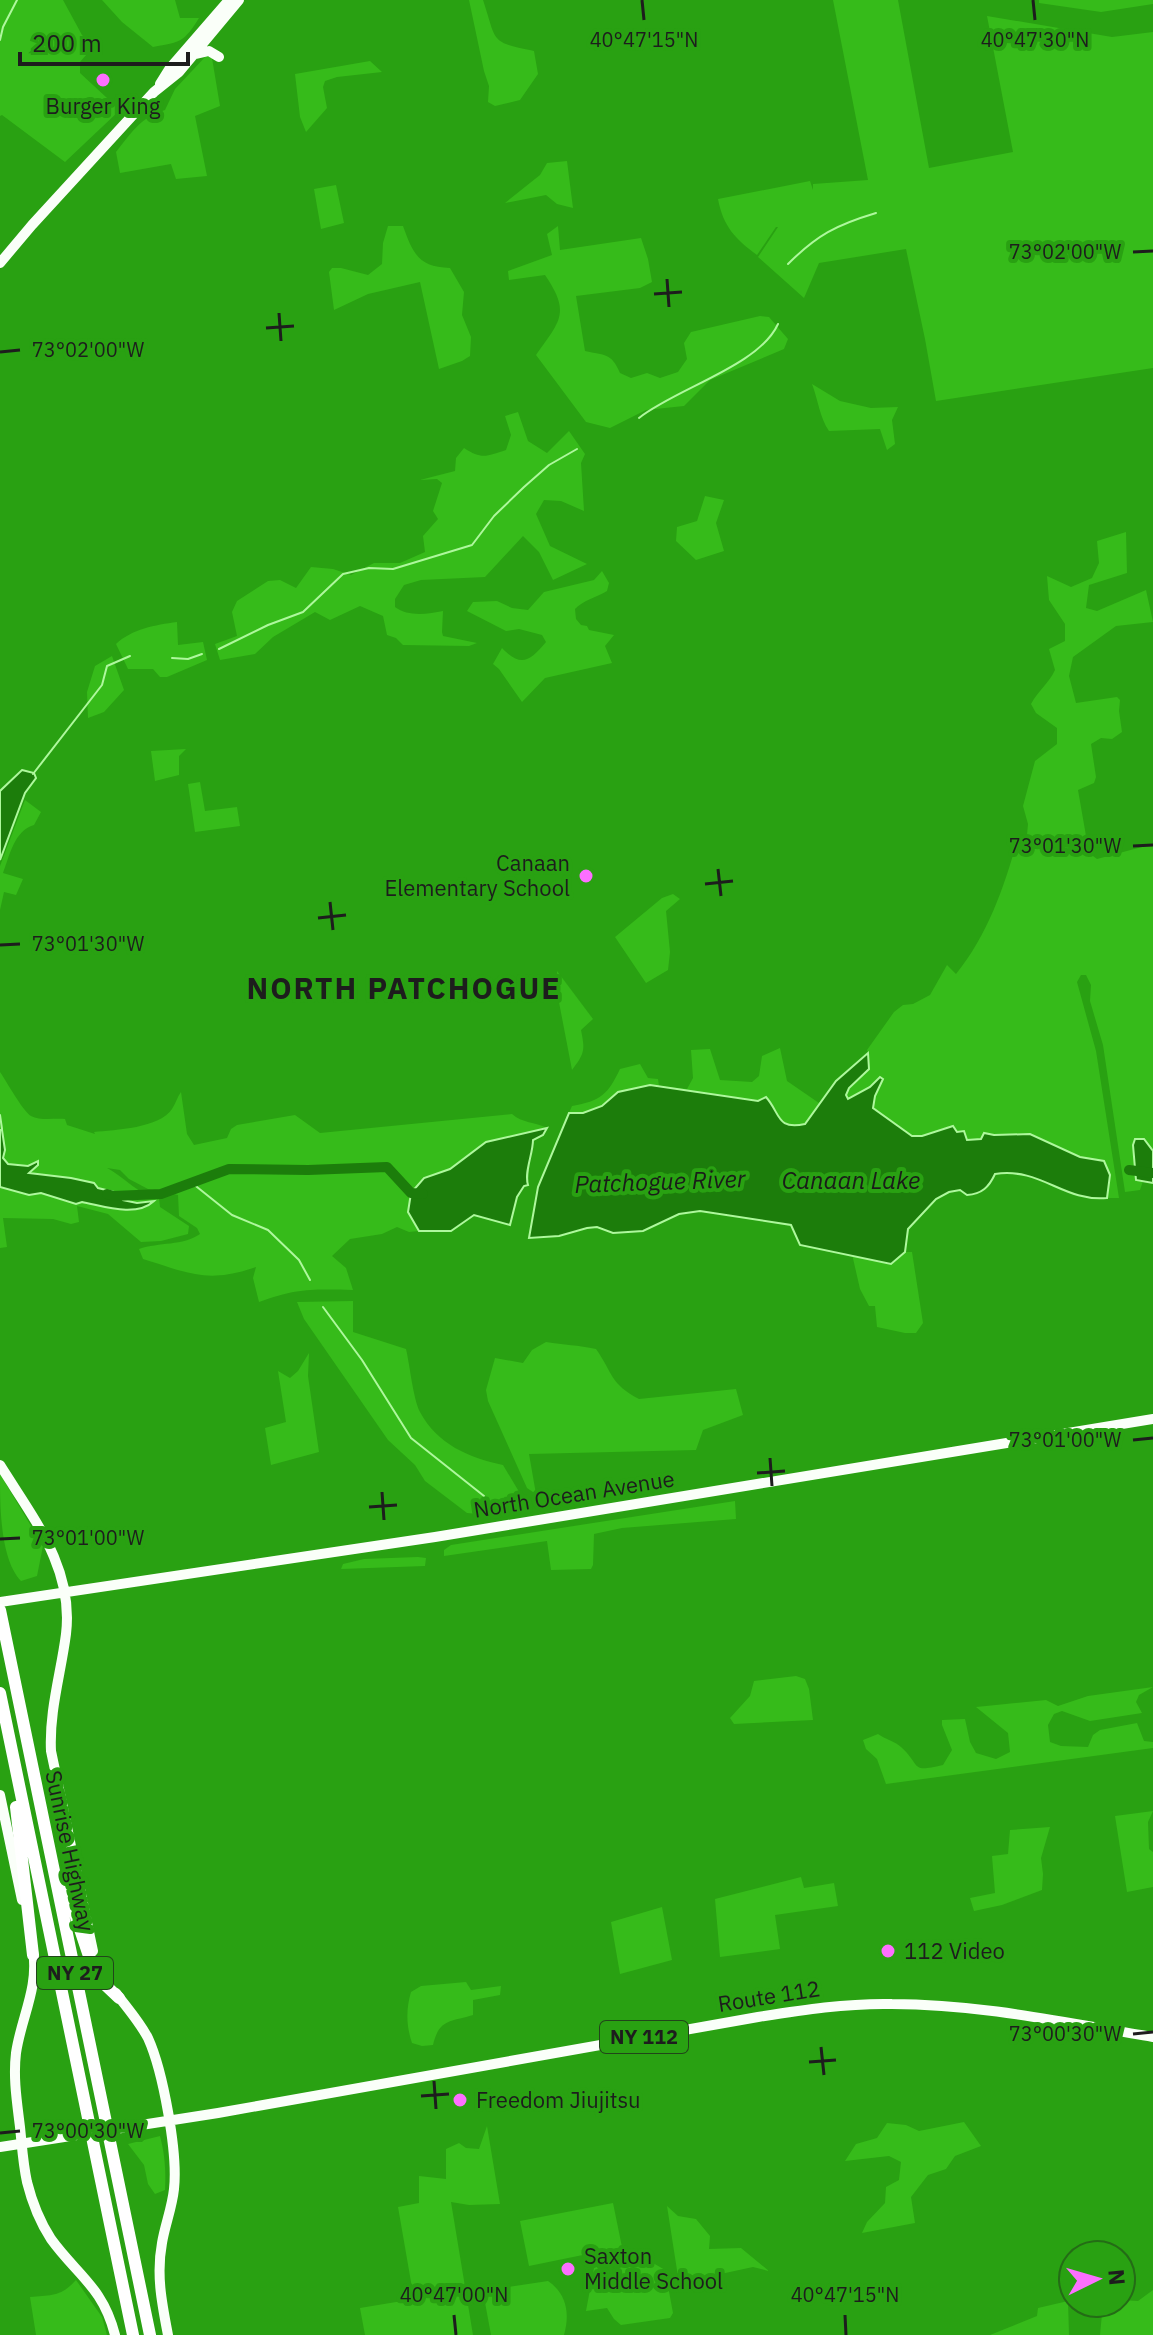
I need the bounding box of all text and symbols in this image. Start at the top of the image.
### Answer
scale bar [20,16,188,66]
text: 40°47'15"N [590,26,698,53]
text: 40°47'30"N [981,26,1089,53]
text: 200 m [32,27,102,59]
marker: Burger King [94,71,112,89]
place label: Burger King [46,91,161,120]
text: 73°02'00"W [1009,238,1122,265]
text: 73°02'00"W [32,336,145,363]
text: 73°01'30"W [1009,832,1122,859]
place label: Canaan Elementary School [384,848,570,902]
marker: Canaan Elementary School [577,867,595,885]
text: 73°01'30"W [32,930,145,957]
district label: NORTH PATCHOGUE [246,968,562,1007]
water label: Patchogue River [574,1162,747,1200]
water label: Canaan Lake [782,1164,920,1196]
text: 73°01'00"W [1009,1426,1122,1453]
street label: North Ocean Avenue [471,1463,676,1524]
text: 73°01'00"W [32,1524,145,1551]
street label: Sunrise Highway [39,1768,102,1934]
place label: 112 Video [904,1936,1005,1965]
marker: 112 Video [879,1942,897,1960]
road number: NY 27 [37,1957,113,1989]
street label: Route 112 [716,1973,822,2018]
text: 73°00'30"W [1009,2020,1122,2047]
road number: NY 112 [600,2021,688,2053]
place label: Freedom Jiujitsu [476,2085,641,2114]
marker: Freedom Jiujitsu [451,2091,469,2109]
text: 73°00'30"W [32,2117,145,2144]
north arrow [1057,2239,1137,2319]
place label: Saxton Middle School [584,2241,723,2295]
marker: Saxton Middle School [559,2260,577,2278]
text: N [1102,2268,1133,2286]
text: 40°47'00"N [400,2281,508,2308]
text: 40°47'15"N [791,2281,899,2308]

